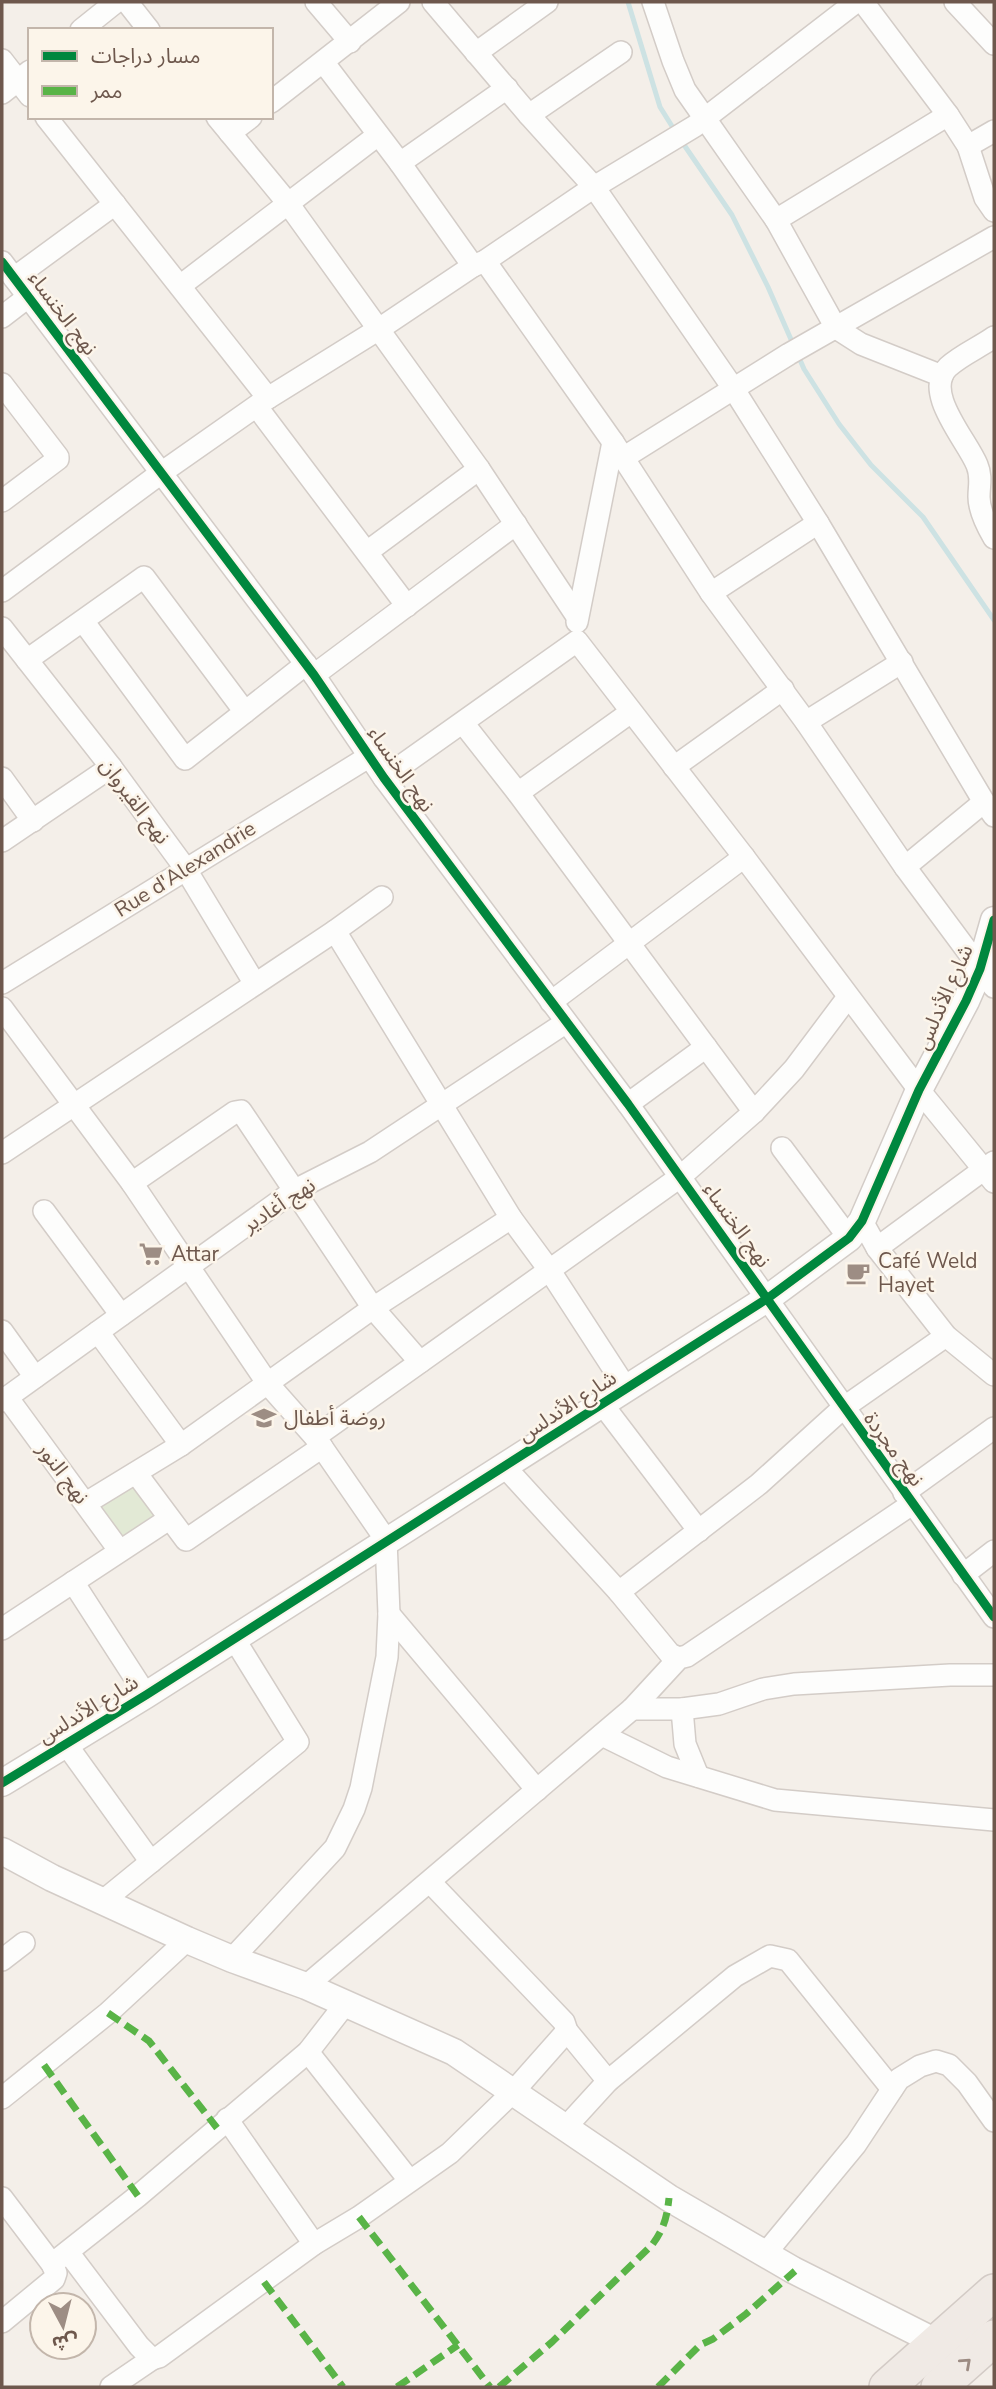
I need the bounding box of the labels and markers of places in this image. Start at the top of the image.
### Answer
supermarket icon: Attar [137,1240,165,1268]
place label: Attar [171,1240,220,1268]
place label: Café Weld Hayet [878,1247,978,1299]
cafe icon: Café Weld Hayet [844,1259,872,1287]
school or university icon: روضة أطفال [250,1404,278,1432]
place label: روضة أطفال [284,1404,386,1432]

